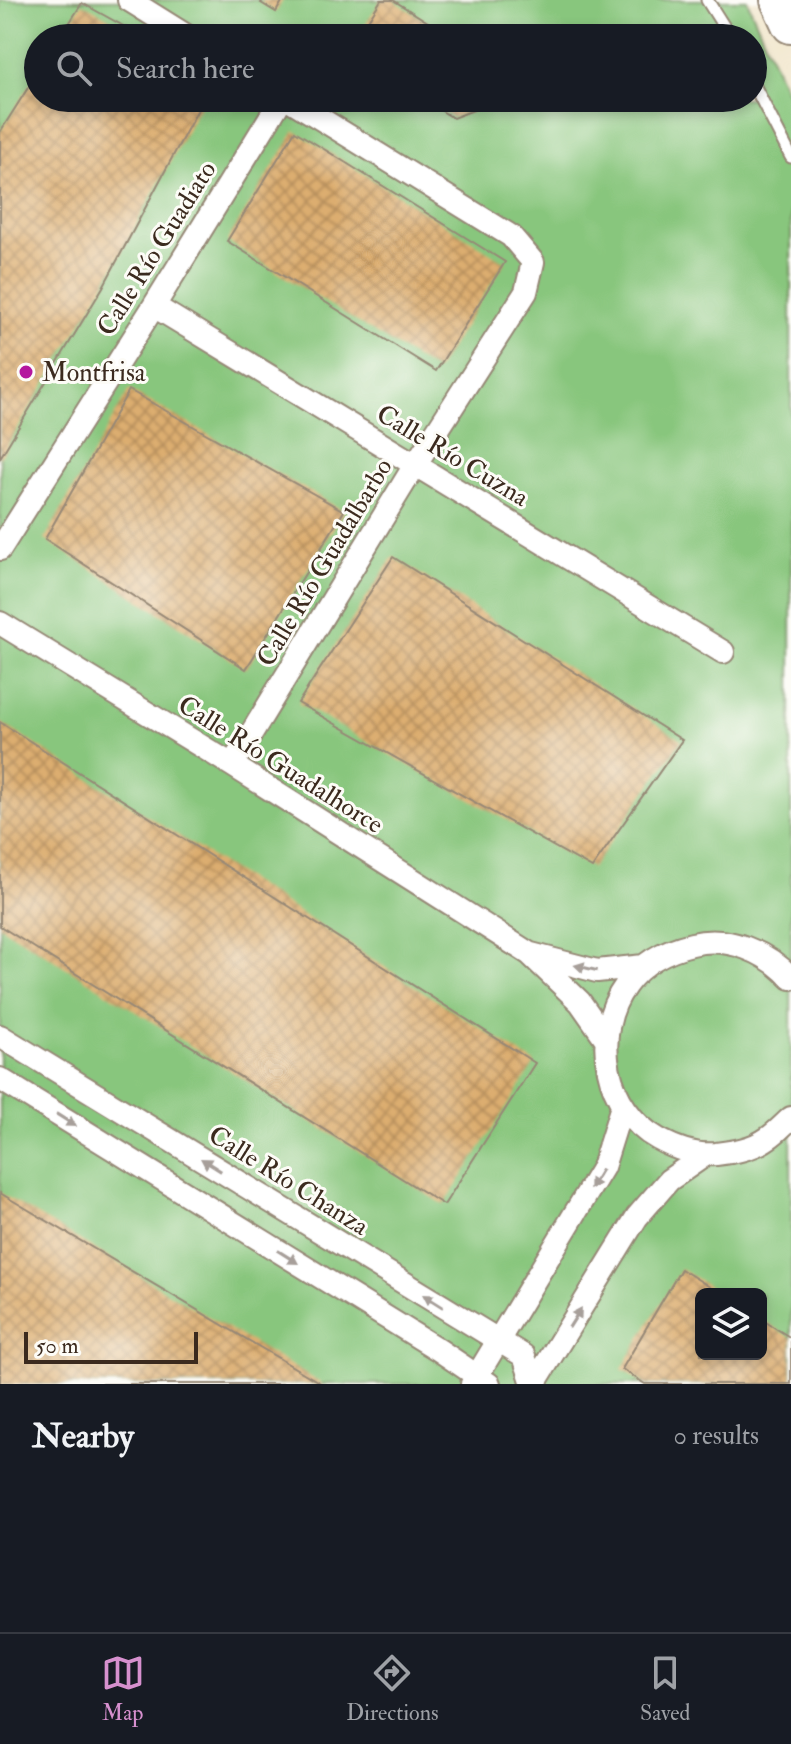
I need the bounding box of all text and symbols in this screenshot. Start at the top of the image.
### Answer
search box [24,24,767,112]
icon: search [52,46,96,90]
text: Search here [116,50,255,87]
street label: Calle Río Guadiato [90,155,223,342]
place label: Montfrisa [42,357,146,389]
marker: Montfrisa [17,363,35,381]
street label: Calle Río Cuzna [371,398,534,514]
street label: Calle Río Guadalbarbo [250,453,400,672]
street label: Calle Río Guadalhorce [172,689,389,841]
one-way arrow [574,961,599,974]
one-way arrow [55,1113,77,1127]
street label: Calle Río Chanza [203,1119,375,1243]
one-way arrow [200,1159,222,1173]
one-way arrow [589,1168,603,1190]
one-way arrow [277,1250,299,1264]
map controls [695,1288,767,1360]
button: layers [695,1288,767,1360]
one-way arrow [422,1294,443,1309]
one-way arrow [567,1307,581,1329]
scale bar [24,1328,198,1364]
text: 50 m [36,1332,78,1360]
text: Nearby [32,1415,134,1458]
text: 0 results [674,1420,759,1452]
tab: Map [101,1651,145,1727]
tab: Directions [346,1651,439,1727]
tab: Saved [640,1651,690,1727]

